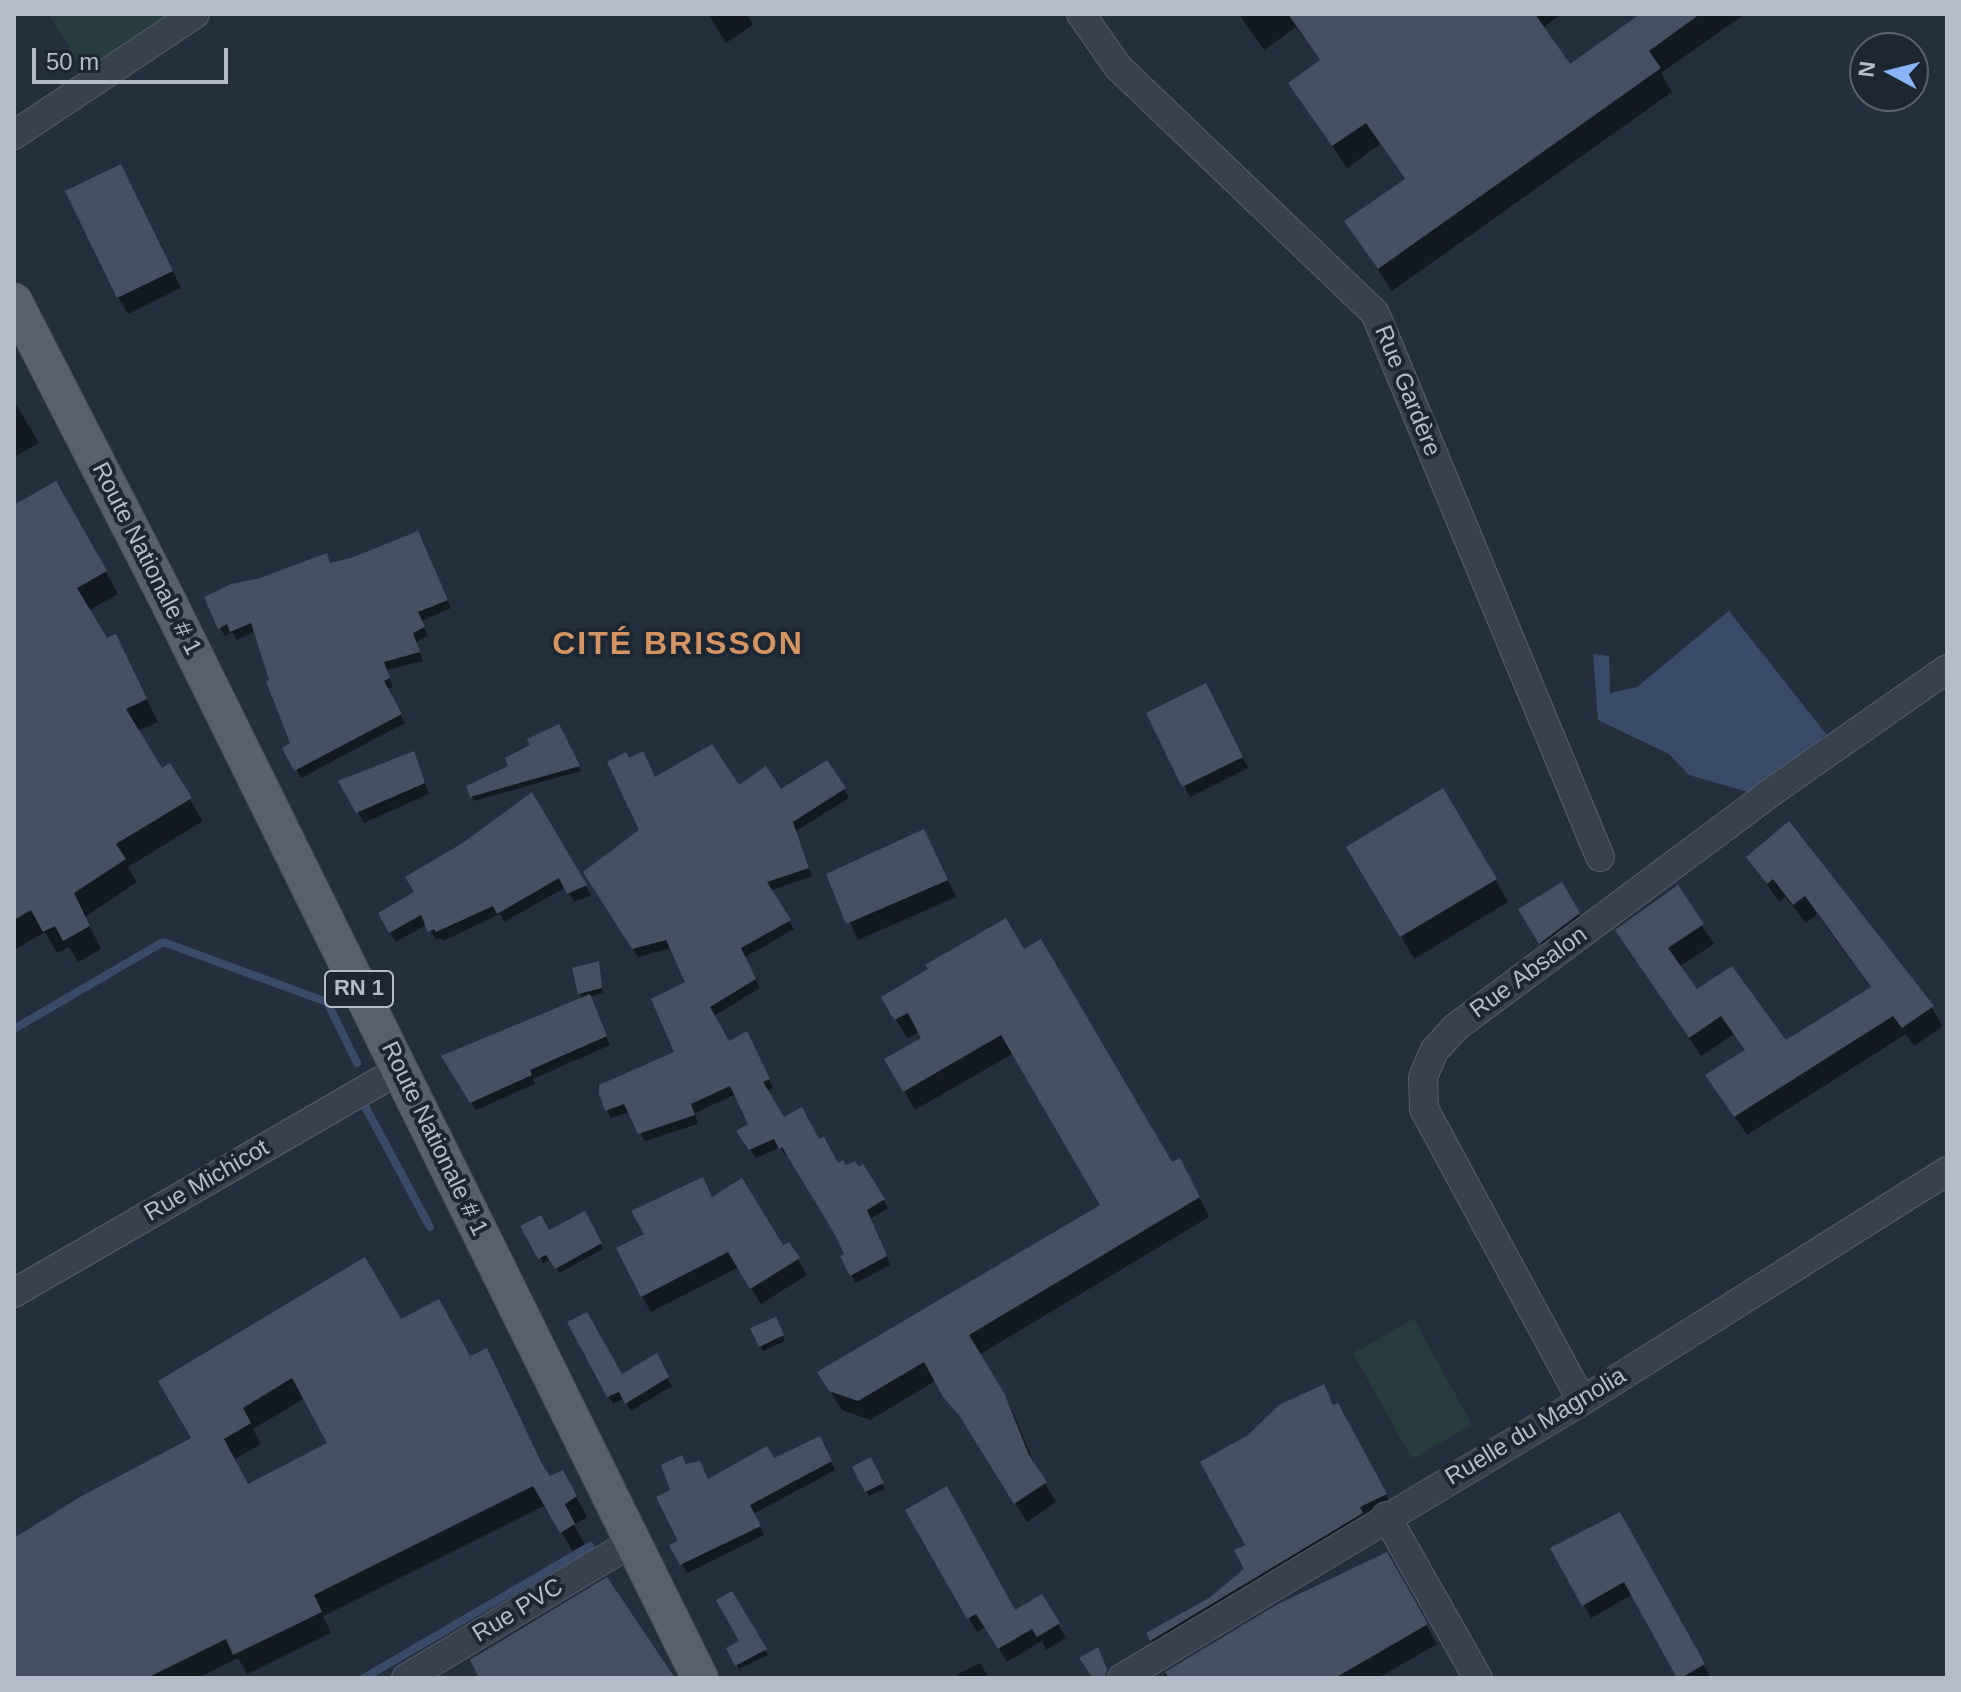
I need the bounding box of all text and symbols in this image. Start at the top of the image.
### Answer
scale bar [36,32,232,82]
north arrow [1849,32,1929,112]
text: 50 m [46,48,99,75]
text: N [1853,60,1880,79]
street label: Rue Gardère [1368,321,1446,461]
street label: Route Nationale # 1 [85,458,207,660]
district label: CITÉ BRISSON [552,626,804,664]
street label: Rue Absalon [1465,921,1593,1025]
road number: RN 1 [325,971,393,1007]
street label: Route Nationale # 1 [375,1037,493,1241]
street label: Rue Michicot [140,1134,274,1228]
street label: Ruelle du Magnolia [1441,1362,1631,1492]
street label: Rue PVC [468,1573,568,1649]

